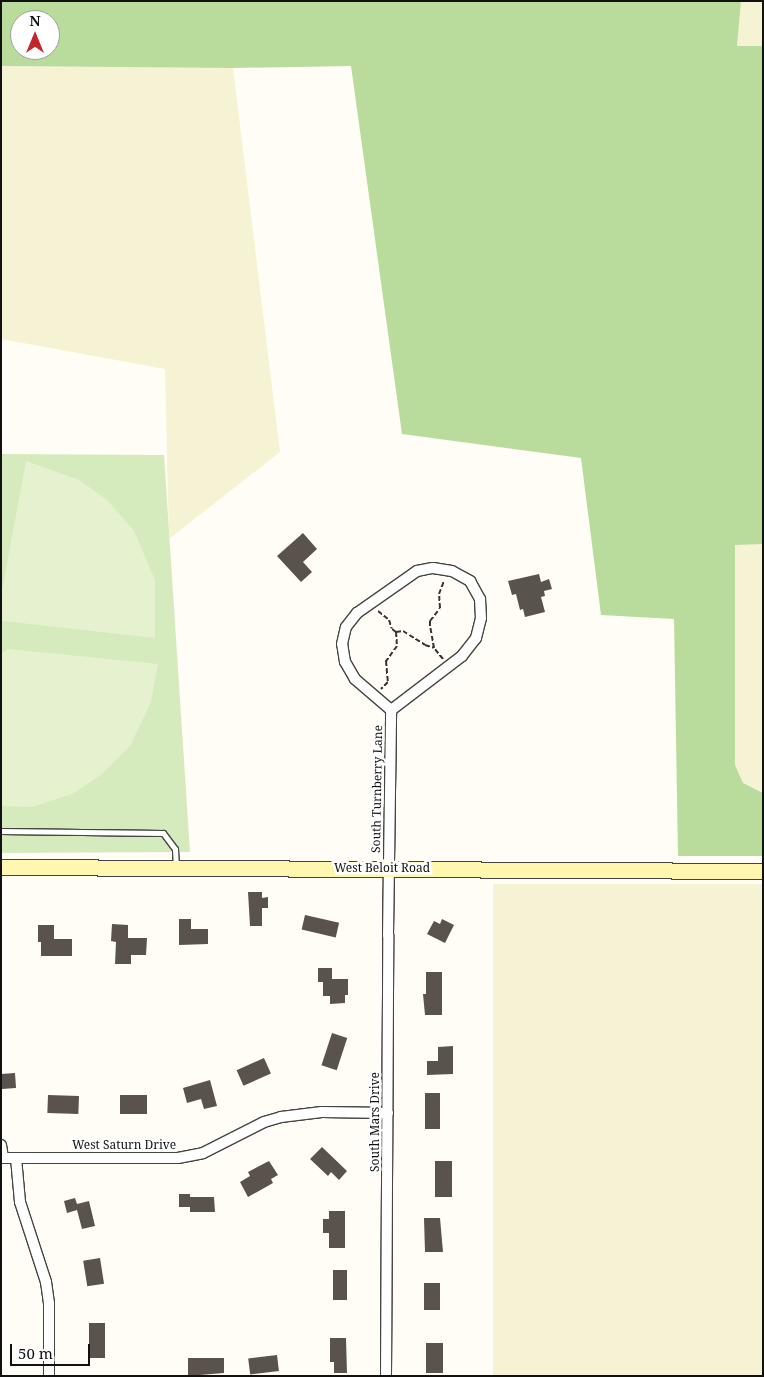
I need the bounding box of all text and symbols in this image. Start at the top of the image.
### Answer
north arrow [10,10,60,60]
text: N [29,11,41,30]
street label: South Turnberry Lane [369,725,385,853]
street label: West Beloit Road [334,861,430,875]
street label: South Mars Drive [368,1072,382,1172]
street label: West Saturn Drive [72,1138,176,1152]
scale bar [12,1334,92,1366]
text: 50 m [18,1343,53,1363]

